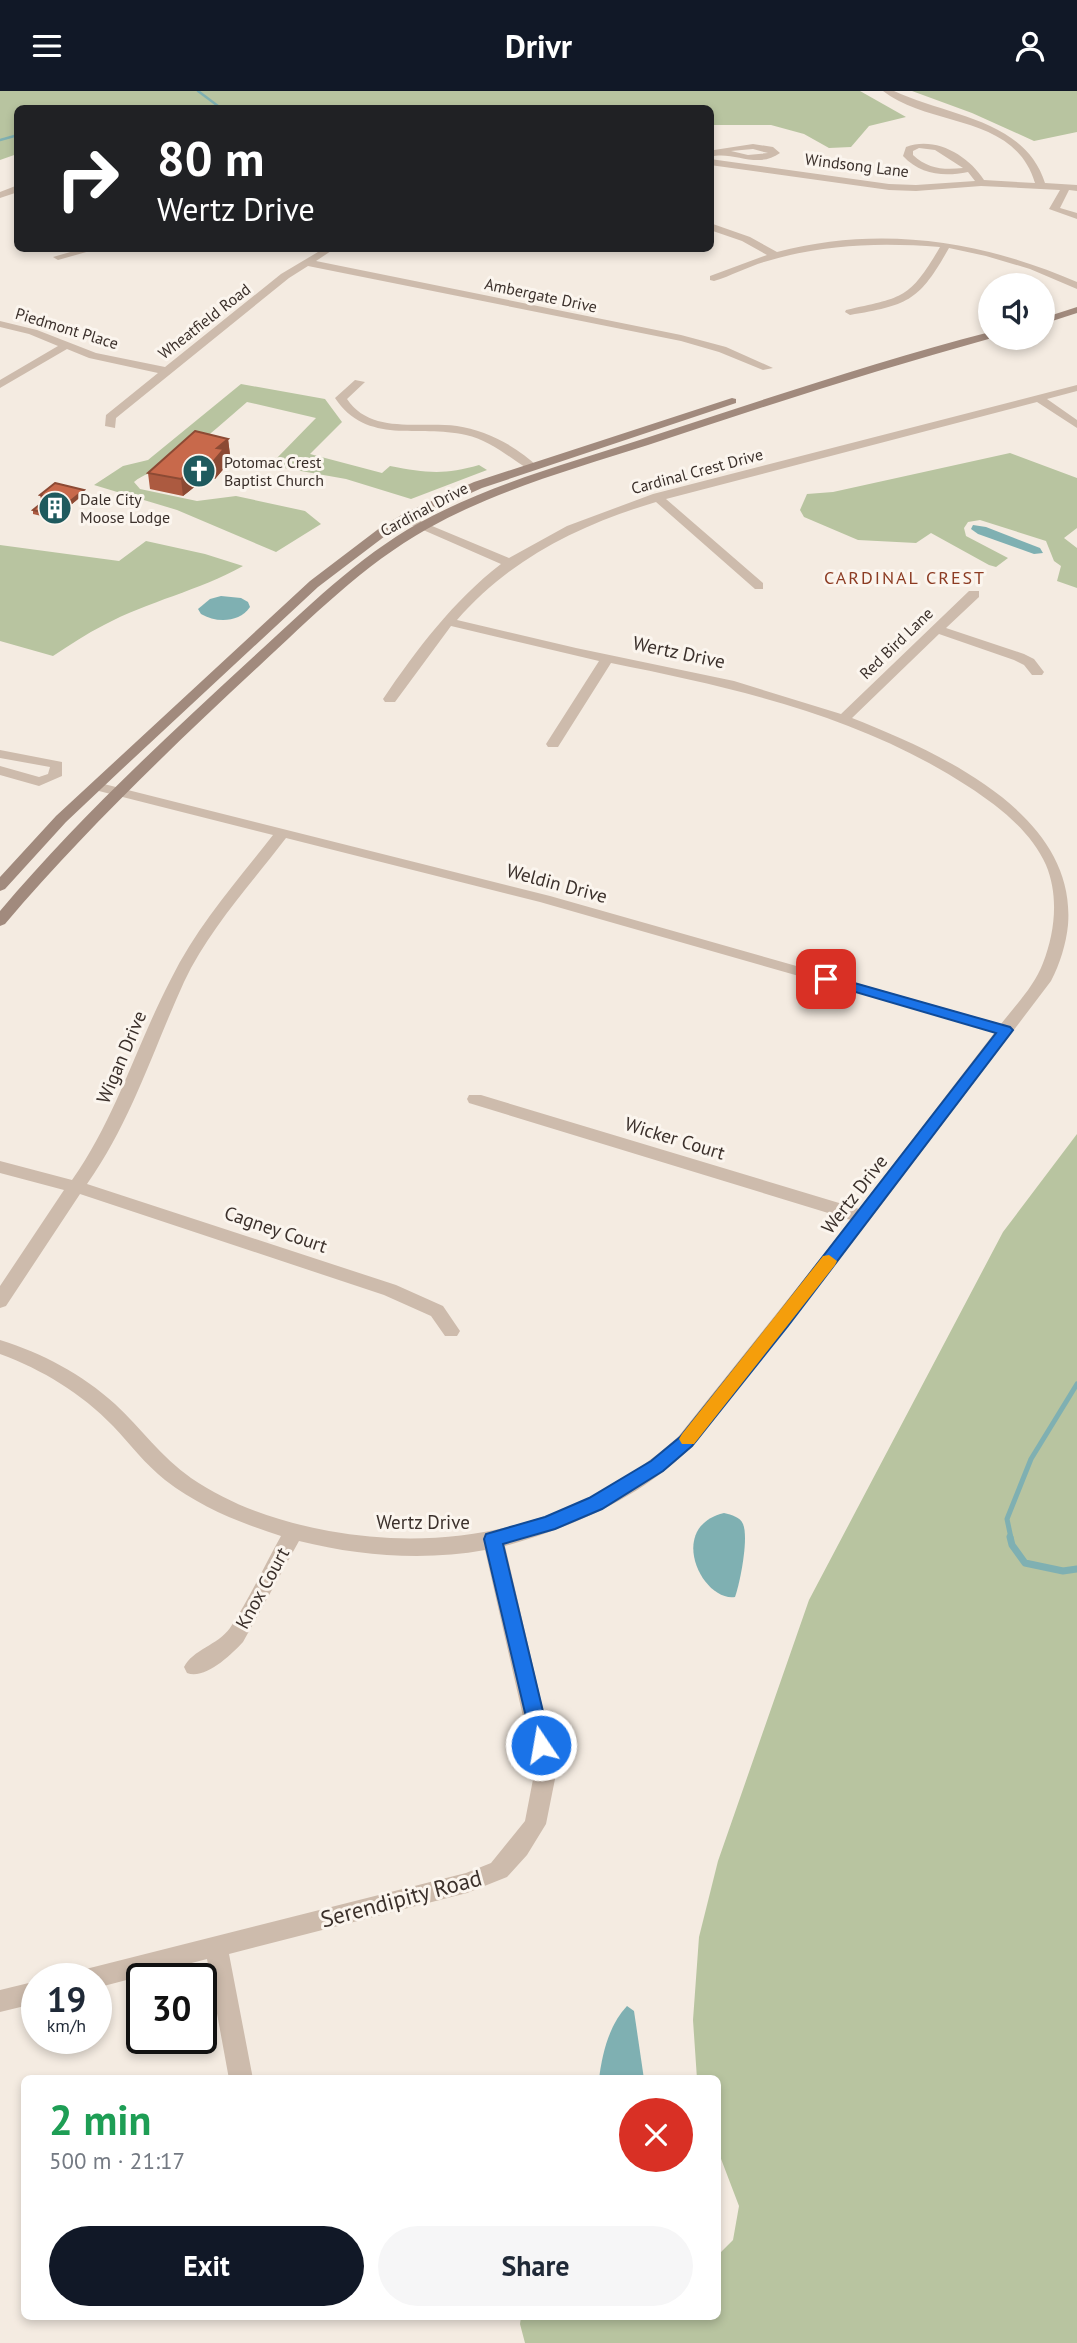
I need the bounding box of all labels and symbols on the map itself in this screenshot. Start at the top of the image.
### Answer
street label: Windsong Lane [804,149,910,181]
street label: Ambergate Drive [483,273,599,317]
street label: Wheatfield Road [154,279,254,363]
street label: Piedmont Place [13,303,121,353]
street label: Cardinal Crest Drive [629,444,765,498]
church icon: Potomac Crest Baptist Church [180,452,218,490]
place label: Potomac Crest Baptist Church [224,452,324,490]
street label: Cardinal Drive [377,477,471,541]
building icon: Dale City Moose Lodge [36,489,74,527]
place label: Dale City Moose Lodge [80,489,170,527]
district label: CARDINAL CREST [824,566,986,589]
street label: Red Bird Lane [855,603,937,683]
street label: Wertz Drive [631,631,727,673]
street label: Weldin Drive [504,858,610,908]
pin [796,949,856,1009]
street label: Wigan Drive [91,1007,151,1107]
street label: Wicker Court [622,1111,729,1165]
street label: Wertz Drive [816,1150,892,1238]
street label: Cagney Court [221,1200,331,1258]
street label: Wertz Drive [376,1510,470,1534]
street label: Knox Court [230,1543,294,1633]
position arrow [504,1708,578,1782]
street label: Serendipity Road [317,1863,485,1933]
speed limit sign: 30 [126,1963,217,2054]

